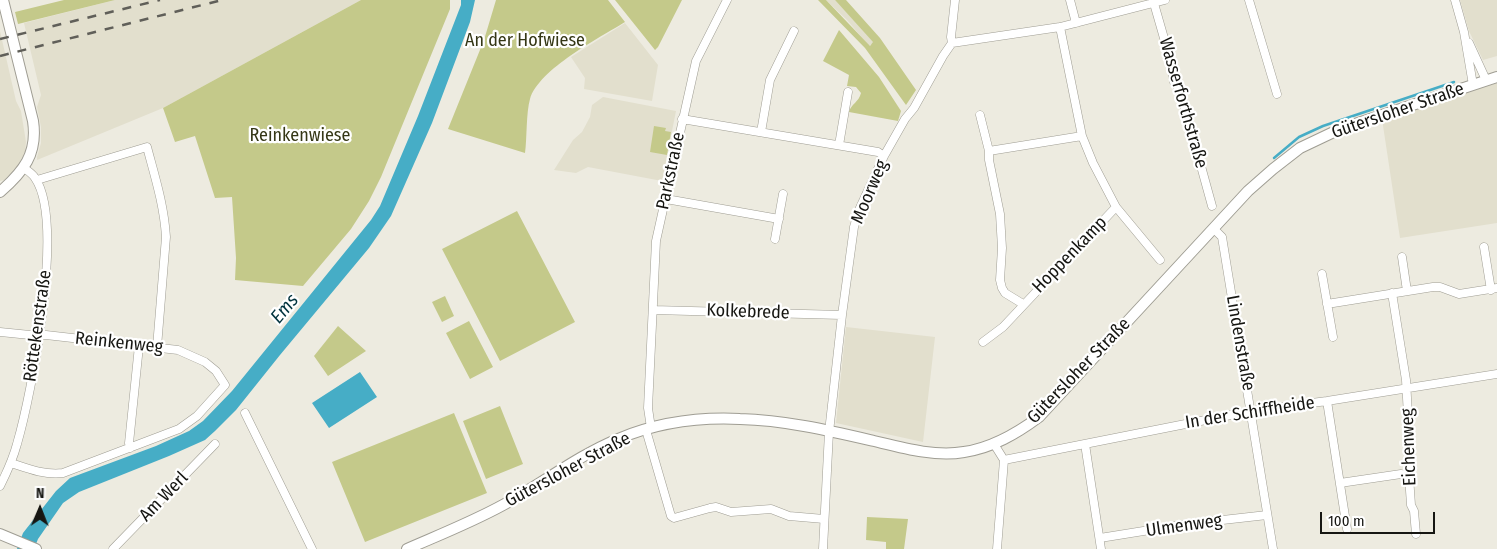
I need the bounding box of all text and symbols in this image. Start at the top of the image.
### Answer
park label: An der Hofwiese [465,30,585,52]
street label: Wasserforthstraße [1154,35,1212,171]
street label: Gütersloher Straße [1329,78,1467,144]
park label: Reinkenwiese [250,125,350,147]
street label: Parkstraße [652,130,690,212]
street label: Moorweg [847,157,893,227]
street label: Hoppenkamp [1028,212,1112,298]
street label: Röttekenstraße [19,269,57,383]
water label: Ems [266,290,304,328]
street label: Lindenstraße [1221,294,1259,392]
street label: Kolkebrede [706,300,790,324]
street label: Gütersloher Straße [1023,314,1135,428]
street label: Reinkenweg [74,328,164,358]
street label: In der Schiffheide [1184,392,1316,434]
street label: Eichenweg [1397,408,1421,486]
street label: Gütersloher Straße [502,428,634,512]
street label: Am Werl [135,468,193,526]
north arrow [15,484,65,534]
text: N [36,485,45,502]
scale bar [1322,502,1437,534]
street label: Ulmenweg [1145,510,1223,542]
text: 100 m [1328,512,1365,530]

